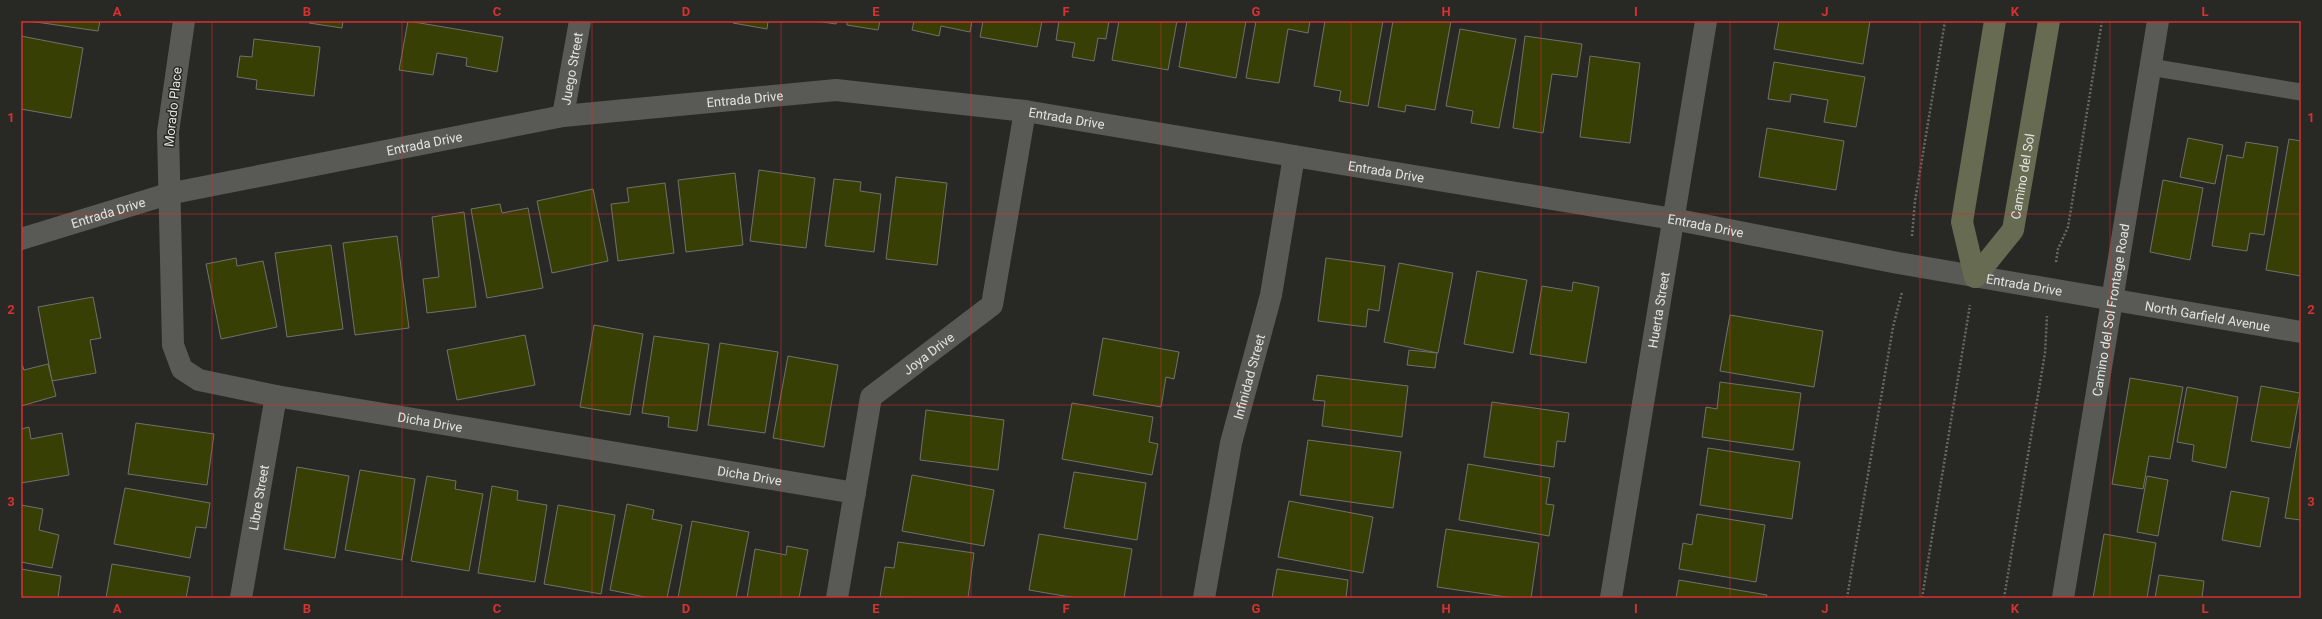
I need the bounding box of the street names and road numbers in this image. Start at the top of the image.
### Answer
street label: Juego Street [558,31,585,106]
street label: Morado Place [161,66,185,148]
street label: Entrada Drive [706,88,784,110]
street label: Entrada Drive [1027,104,1106,132]
street label: Entrada Drive [385,129,464,158]
street label: Camino del Sol [2007,132,2037,220]
street label: Entrada Drive [1347,158,1426,185]
street label: Entrada Drive [69,194,147,231]
street label: Entrada Drive [1667,211,1745,240]
street label: Camino del Sol Frontage Road [2089,222,2132,397]
street label: Huerta Street [1645,271,1672,349]
street label: Entrada Drive [1985,271,2063,299]
street label: North Garfield Avenue [2144,298,2271,334]
street label: Joya Drive [900,329,957,378]
street label: Infinidad Street [1230,332,1268,421]
street label: Dicha Drive [397,409,464,435]
street label: Dicha Drive [716,463,783,488]
street label: Libre Street [245,464,271,531]

